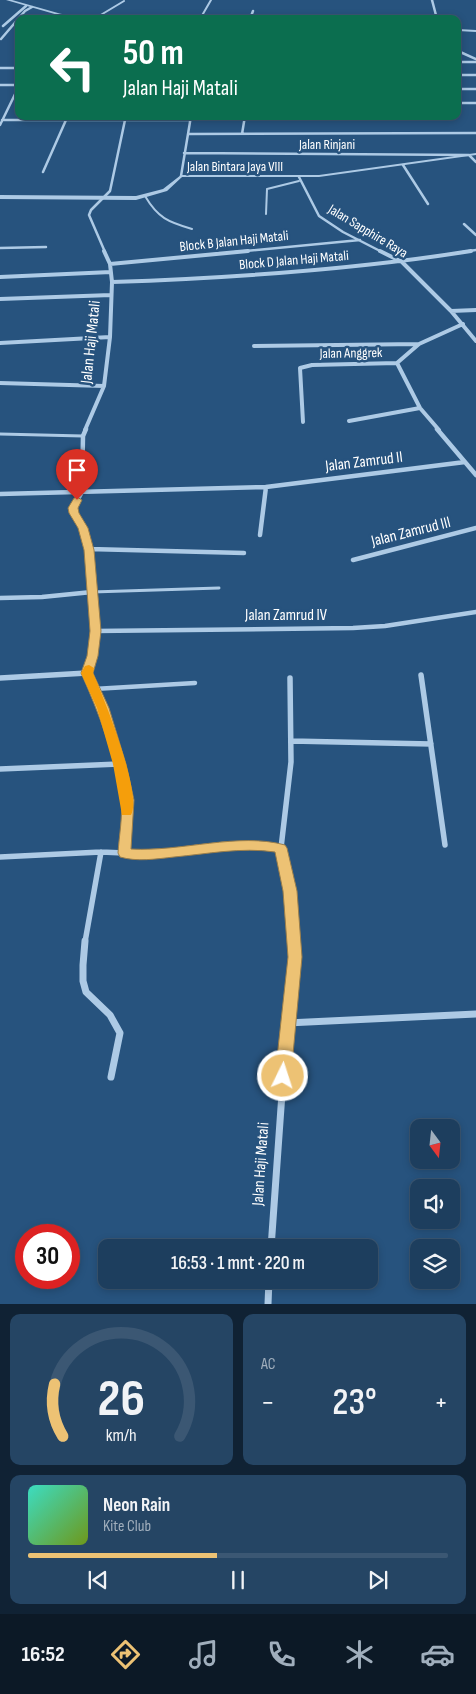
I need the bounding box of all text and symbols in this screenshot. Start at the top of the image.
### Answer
text: 50 m [123,32,184,75]
icon: left [40,35,105,100]
text: Jalan Haji Matali [123,75,238,102]
street label: Jalan Rinjani [298,136,355,153]
street label: Jalan Bintara Jaya VIII [186,158,283,175]
street label: Jalan Sapphire Raya [324,200,411,261]
street label: Block B Jalan Haji Matali [179,227,289,255]
street label: Block D Jalan Haji Matali [238,247,350,273]
street label: Jalan Haji Matali [77,299,105,386]
street label: Jalan Anggrek [319,344,383,362]
street label: Jalan Zamrud II [323,448,404,476]
pin [56,449,98,500]
icon: arrive [63,456,91,484]
street label: Jalan Zamrud III [368,513,453,551]
street label: Jalan Zamrud IV [244,606,328,625]
position arrow [256,1049,308,1101]
north arrow [410,1119,460,1169]
map controls [410,1119,460,1289]
street label: Jalan Haji Matali [249,1122,273,1207]
button: sound [410,1179,460,1229]
speed limit sign: 30 [15,1224,80,1289]
button: layers [410,1239,460,1289]
text: 16:53 · 1 mnt · 220 m [171,1252,305,1275]
text: AC [261,1355,275,1374]
text: 26 [98,1368,145,1431]
text: 23° [332,1380,377,1425]
text: − [261,1386,275,1419]
text: + [434,1386,448,1419]
text: km/h [106,1425,137,1446]
text: Neon Rain [103,1494,170,1517]
text: Kite Club [103,1517,151,1536]
icon: previous [84,1566,112,1594]
icon: pause [224,1566,252,1594]
icon: next [364,1566,392,1594]
icon: directions [108,1637,143,1672]
icon: music [186,1637,221,1672]
icon: phone [264,1637,299,1672]
icon: climate [342,1637,377,1672]
icon: car [420,1637,455,1672]
text: 16:52 [21,1641,65,1668]

